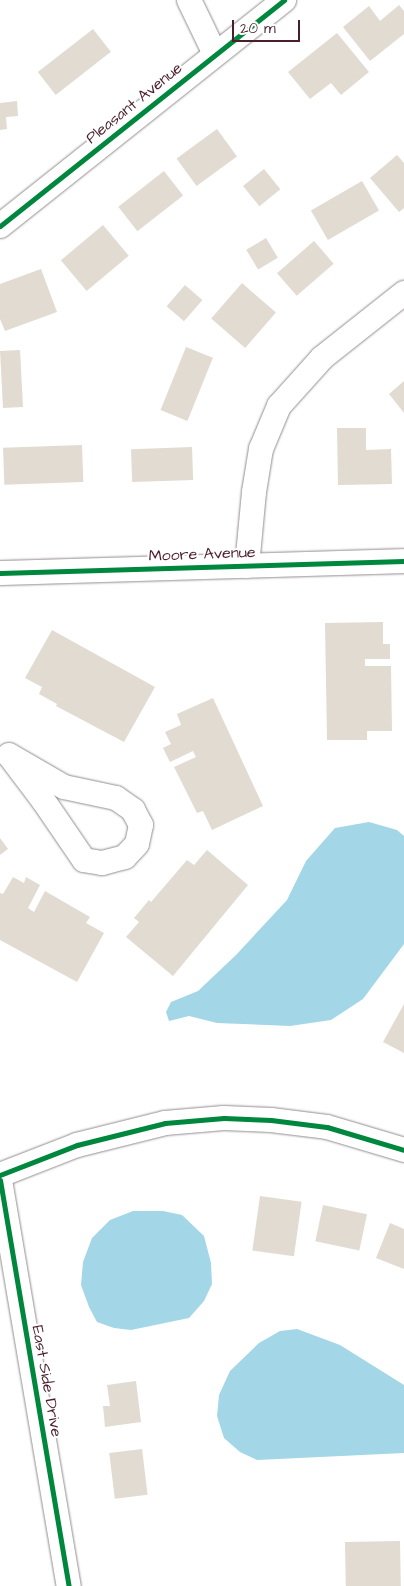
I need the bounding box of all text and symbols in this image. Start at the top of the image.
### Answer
scale bar [234,10,302,42]
text: 20 m [240,18,276,39]
street label: Pleasant Avenue [82,58,186,148]
street label: Moore Avenue [148,543,256,565]
street label: East Side Drive [28,1324,66,1438]

